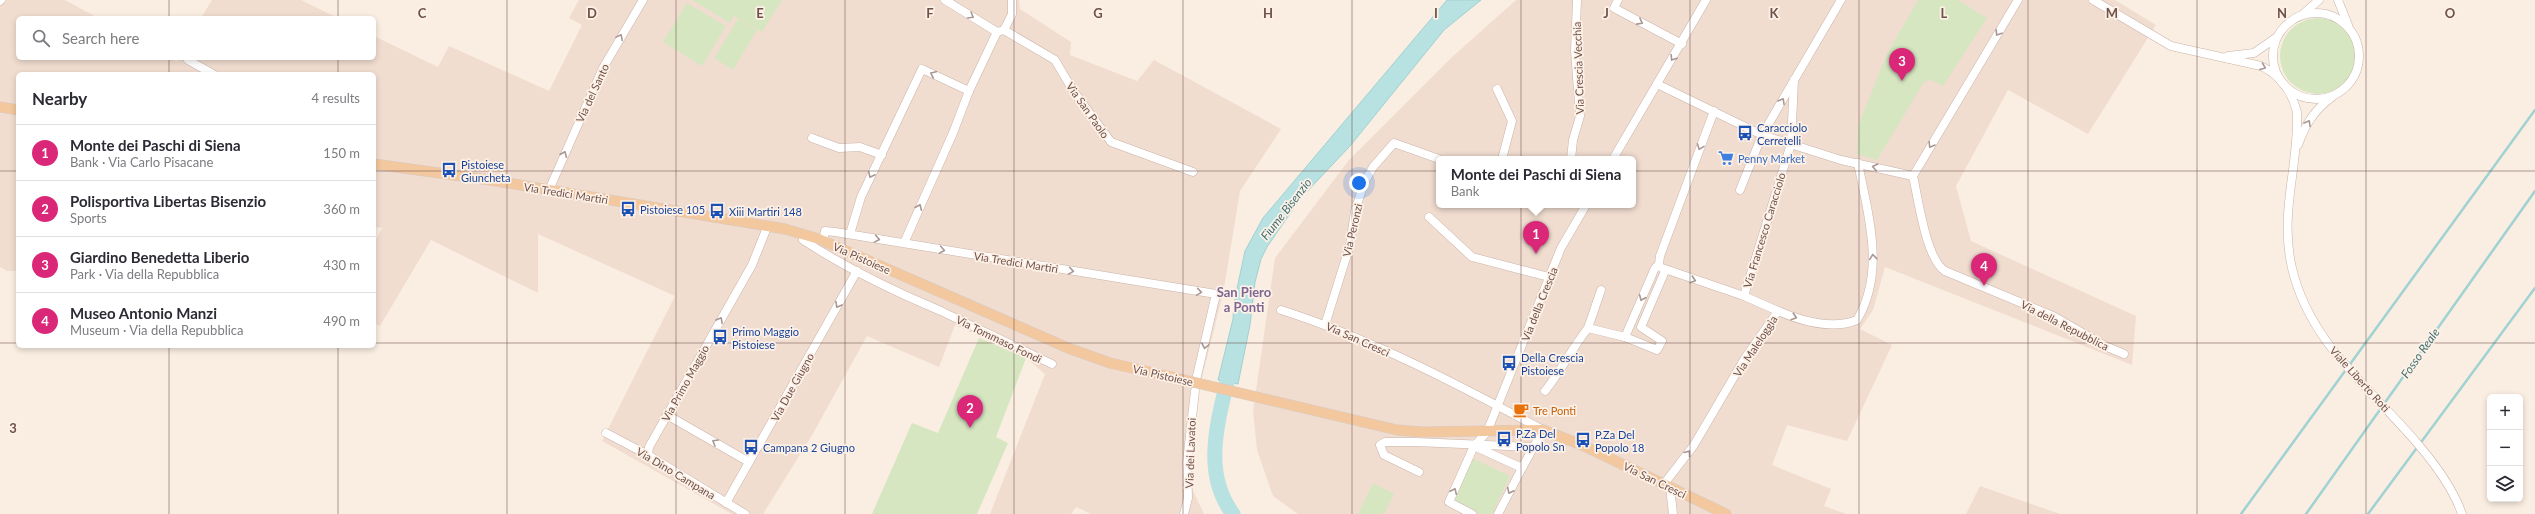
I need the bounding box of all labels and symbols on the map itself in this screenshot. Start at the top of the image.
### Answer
text: C [418,5,427,21]
text: D [587,5,597,21]
text: E [756,5,764,21]
text: F [926,5,934,21]
text: G [1093,5,1103,21]
text: H [1263,5,1273,21]
text: I [1434,5,1438,21]
text: J [1603,5,1609,21]
text: K [1770,5,1780,21]
text: L [1941,5,1948,21]
text: M [2106,5,2118,21]
text: N [2277,5,2287,21]
text: O [2445,5,2456,21]
one-way arrow [967,11,974,19]
one-way arrow [1636,17,1643,25]
street label: Via Crescia Vecchia [1570,21,1586,115]
one-way arrow [1995,29,2002,36]
one-way arrow [615,34,623,41]
pin: 3 [1889,48,1915,81]
one-way arrow [1670,54,1677,61]
street label: Via del Santo [573,62,611,124]
one-way arrow [2259,63,2266,71]
one-way arrow [930,71,938,79]
street label: Via San Paolo [1064,79,1112,141]
one-way arrow [1777,98,1784,105]
one-way arrow [2303,120,2310,127]
place label: Caracciolo Cerretelli [1757,121,1807,147]
bus stop icon: Caracciolo Cerretelli [1736,124,1754,142]
one-way arrow [1929,141,1936,148]
one-way arrow [1697,144,1705,151]
supermarket icon: Penny Market [1717,149,1735,167]
one-way arrow [559,151,567,158]
place label: Penny Market [1738,152,1805,165]
place label: Pistoiese Giuncheta [461,158,510,184]
bus stop icon: Pistoiese Giuncheta [440,161,458,179]
one-way arrow [1872,164,1878,172]
one-way arrow [868,171,876,179]
street label: Via Francesco Caracciolo [1740,171,1788,289]
your location [1349,173,1369,193]
water label: Fiume Bisenzio [1257,175,1315,243]
street label: Via Tredici Martiri [523,180,610,206]
bus stop icon: Pistoiese 105 [619,200,637,218]
bus stop icon: Xiii Martiri 148 [708,202,726,220]
street label: Via Peronzi [1340,202,1365,258]
place label: Pistoiese 105 [640,203,705,216]
one-way arrow [914,204,922,212]
place label: Xiii Martiri 148 [729,205,802,218]
pin: 1 [1523,221,1549,254]
one-way arrow [874,234,880,243]
street label: Via Pistoiese [831,240,893,277]
one-way arrow [939,245,946,253]
street label: Via Tredici Martiri [973,249,1060,275]
pin: 4 [1971,253,1997,286]
one-way arrow [1869,254,1878,260]
street label: Via della Crescia [1518,265,1560,343]
one-way arrow [1068,266,1074,275]
one-way arrow [1690,275,1697,284]
district label: San Piero a Ponti [1217,284,1272,315]
one-way arrow [1196,287,1202,295]
one-way arrow [1638,295,1646,302]
street label: Via della Repubblica [2019,297,2111,353]
one-way arrow [835,301,842,308]
street label: Via Tommaso Fondi [954,313,1044,366]
street label: Via Maleloggia [1730,313,1780,379]
one-way arrow [1791,313,1798,321]
one-way arrow [716,317,723,324]
street label: Via San Cresci [1324,319,1392,359]
place label: Primo Maggio Pistoiese [732,325,799,351]
water label: Fosso Reale [2397,325,2443,381]
bus stop icon: Primo Maggio Pistoiese [711,328,729,346]
street label: Via Primo Maggio [659,342,711,424]
one-way arrow [1202,343,1210,349]
street label: Viale Liberto Roti [2327,344,2393,415]
street label: Via Due Giugno [768,350,816,424]
place label: Della Crescia Pistoiese [1521,351,1584,377]
bus stop icon: Della Crescia Pistoiese [1500,354,1518,372]
street label: Via Pistoiese [1132,362,1195,388]
pin: 2 [957,395,983,428]
cafe icon: Tre Ponti [1512,401,1530,419]
place label: Tre Ponti [1533,404,1576,417]
street label: Via dei Lavatoi [1182,417,1198,488]
text: 3 [9,420,17,436]
place label: P.Za Del Popolo Sn [1516,427,1565,453]
place label: P.Za Del Popolo 18 [1595,428,1644,454]
bus stop icon: P.Za Del Popolo Sn [1495,430,1513,448]
bus stop icon: P.Za Del Popolo 18 [1574,431,1592,449]
bus stop icon: Campana 2 Giugno [742,438,760,456]
one-way arrow [712,440,719,447]
place label: Campana 2 Giugno [763,441,855,454]
street label: Via Dino Campana [634,444,718,502]
one-way arrow [1683,450,1690,457]
street label: Via San Cresci [1621,459,1689,501]
one-way arrow [1449,487,1457,495]
one-way arrow [1507,487,1515,494]

